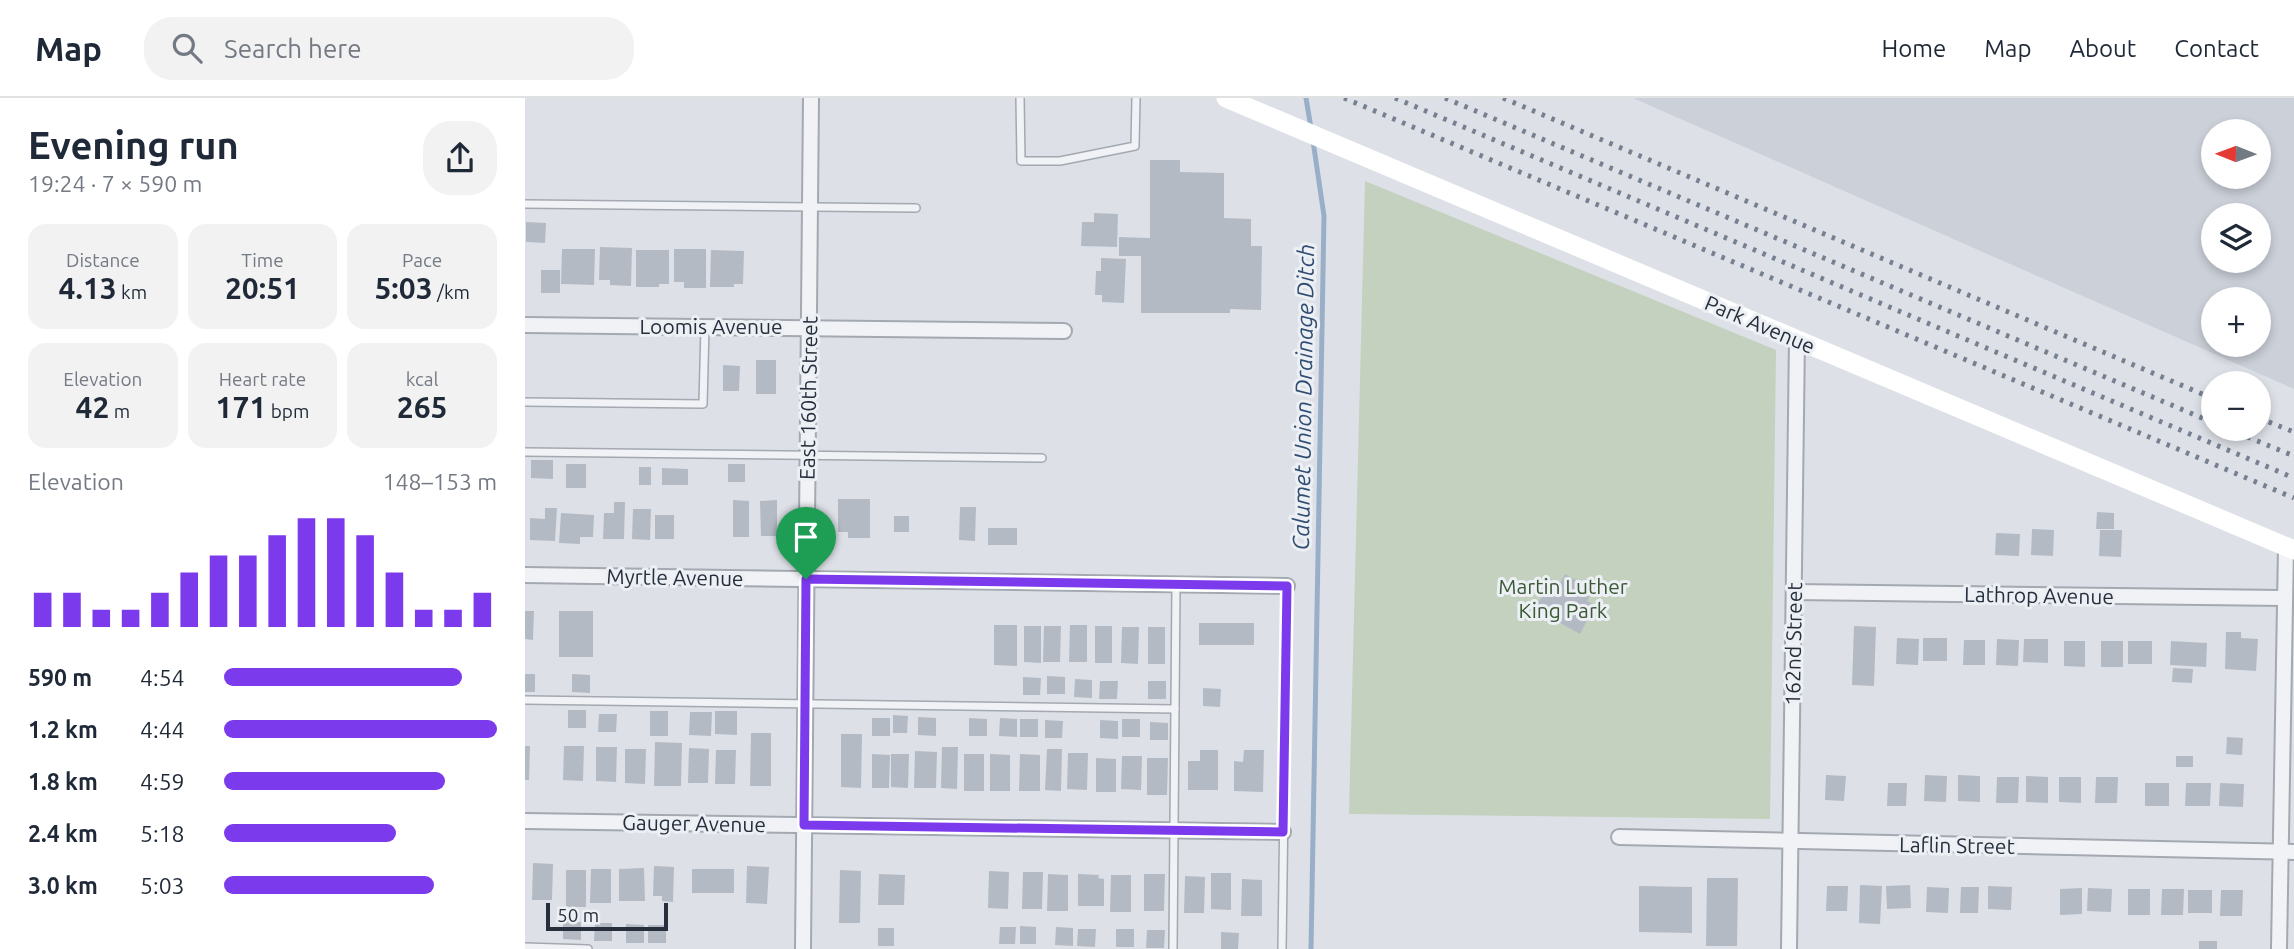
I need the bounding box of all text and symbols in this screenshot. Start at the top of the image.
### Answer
search box [144,17,634,80]
icon: search [168,29,206,67]
text: Map [35,30,102,67]
text: Search here [224,34,362,63]
text: Home [1881,35,1946,62]
text: Map [1984,35,2031,62]
text: About [2069,35,2136,62]
text: Contact [2174,35,2259,62]
north arrow [2201,119,2271,189]
map controls [2201,119,2271,441]
button: share [423,121,497,195]
text: Evening run [28,124,239,166]
text: 19:24 · 7 × 590 m [28,171,202,196]
button: layers [2201,203,2271,273]
water label: Calumet Union Drainage Ditch [1288,244,1318,550]
text: Distance [66,249,140,271]
text: Time [241,249,284,271]
text: Pace [402,249,442,271]
text: 4.13 [59,271,117,305]
text: 20:51 [225,271,300,305]
text: 5:03 [374,271,433,305]
text: km [117,281,147,303]
text: /km [433,281,470,303]
button: + [2201,287,2271,357]
street label: Park Avenue [1701,290,1819,358]
street label: Loomis Avenue [639,314,783,338]
street label: East 160th Street [795,316,821,480]
text: Elevation [63,368,142,390]
text: Heart rate [219,368,306,390]
text: kcal [406,368,439,390]
button: − [2201,371,2271,441]
text: 42 [76,390,109,424]
text: 171 [216,390,266,424]
text: 265 [397,390,448,424]
text: m [109,400,130,422]
text: bpm [266,400,309,422]
text: Elevation [28,469,124,494]
text: 148–153 m [383,469,497,494]
pin [776,507,836,579]
icon: arrive [787,518,825,556]
street label: Myrtle Avenue [606,564,744,590]
park label: Martin Luther King Park [1498,574,1628,622]
street label: 162nd Street [1780,582,1806,706]
street label: Lathrop Avenue [1964,582,2114,608]
text: 590 m [28,665,92,690]
text: 4:54 [140,665,185,690]
text: 1.2 km [28,717,98,742]
text: 4:44 [140,717,185,742]
text: 1.8 km [28,769,98,794]
text: 4:59 [140,769,185,794]
street label: Gauger Avenue [622,810,766,836]
text: 2.4 km [28,821,98,846]
text: 5:18 [140,821,185,846]
street label: Laflin Street [1899,832,2015,858]
text: 3.0 km [28,873,98,898]
text: 5:03 [140,873,185,898]
scale bar [546,900,669,932]
text: 50 m [557,904,599,926]

